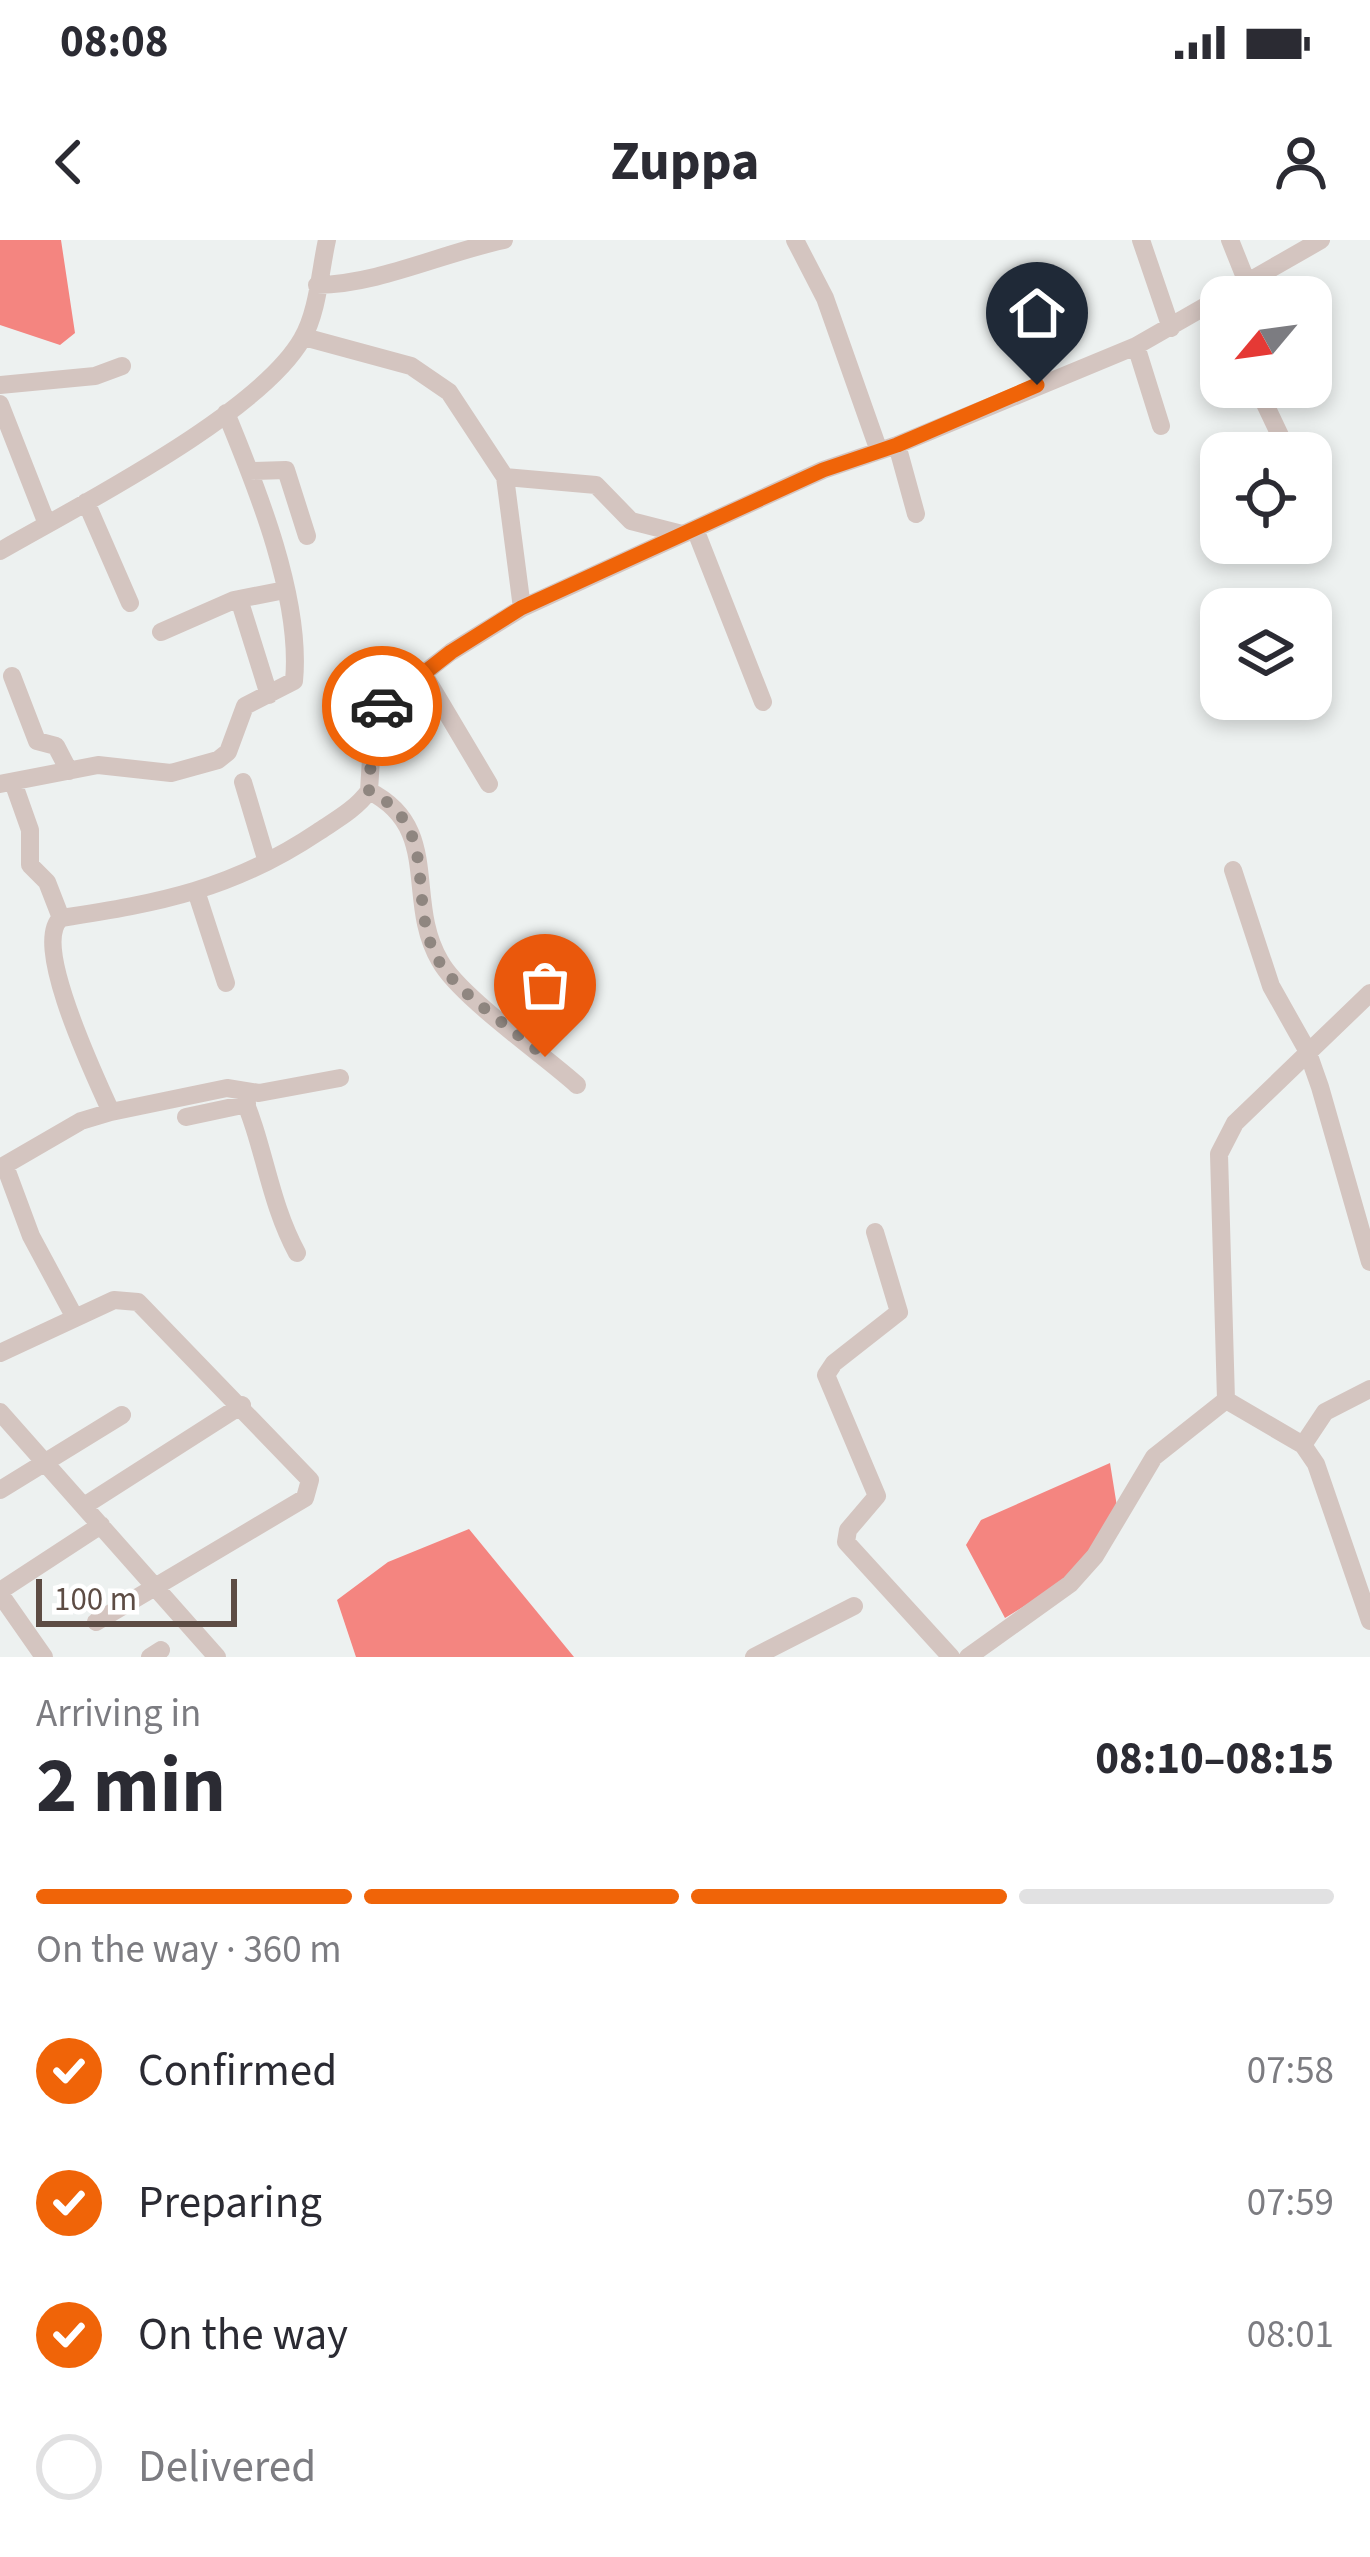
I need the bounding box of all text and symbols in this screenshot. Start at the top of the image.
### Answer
text: 08:08 [60,10,169,74]
text: Zuppa [611,124,759,201]
icon: back [36,129,102,195]
icon: person [1268,129,1334,195]
pin [986,262,1088,385]
north arrow [1200,276,1332,408]
map controls [1200,276,1332,720]
icon: home [1004,280,1070,346]
button: locate [1200,432,1332,564]
button: layers [1200,588,1332,720]
courier [322,646,442,766]
icon: car [349,673,415,739]
pin [494,934,596,1057]
icon: bag [512,952,578,1018]
scale bar [36,1573,237,1626]
text: 100 m [54,1576,137,1623]
text: Arriving in [36,1686,201,1742]
text: 08:10–08:15 [1095,1727,1334,1791]
text: 2 min [36,1731,226,1842]
text: On the way · 360 m [36,1922,342,1978]
icon: check [36,2038,102,2104]
text: Confirmed [138,2039,337,2103]
text: 07:58 [1247,2043,1334,2099]
icon: check [36,2170,102,2236]
text: Preparing [138,2171,322,2235]
text: 07:59 [1247,2175,1334,2231]
icon: check [36,2302,102,2368]
text: On the way [138,2303,348,2367]
text: 08:01 [1247,2307,1334,2363]
text: Delivered [138,2435,316,2499]

